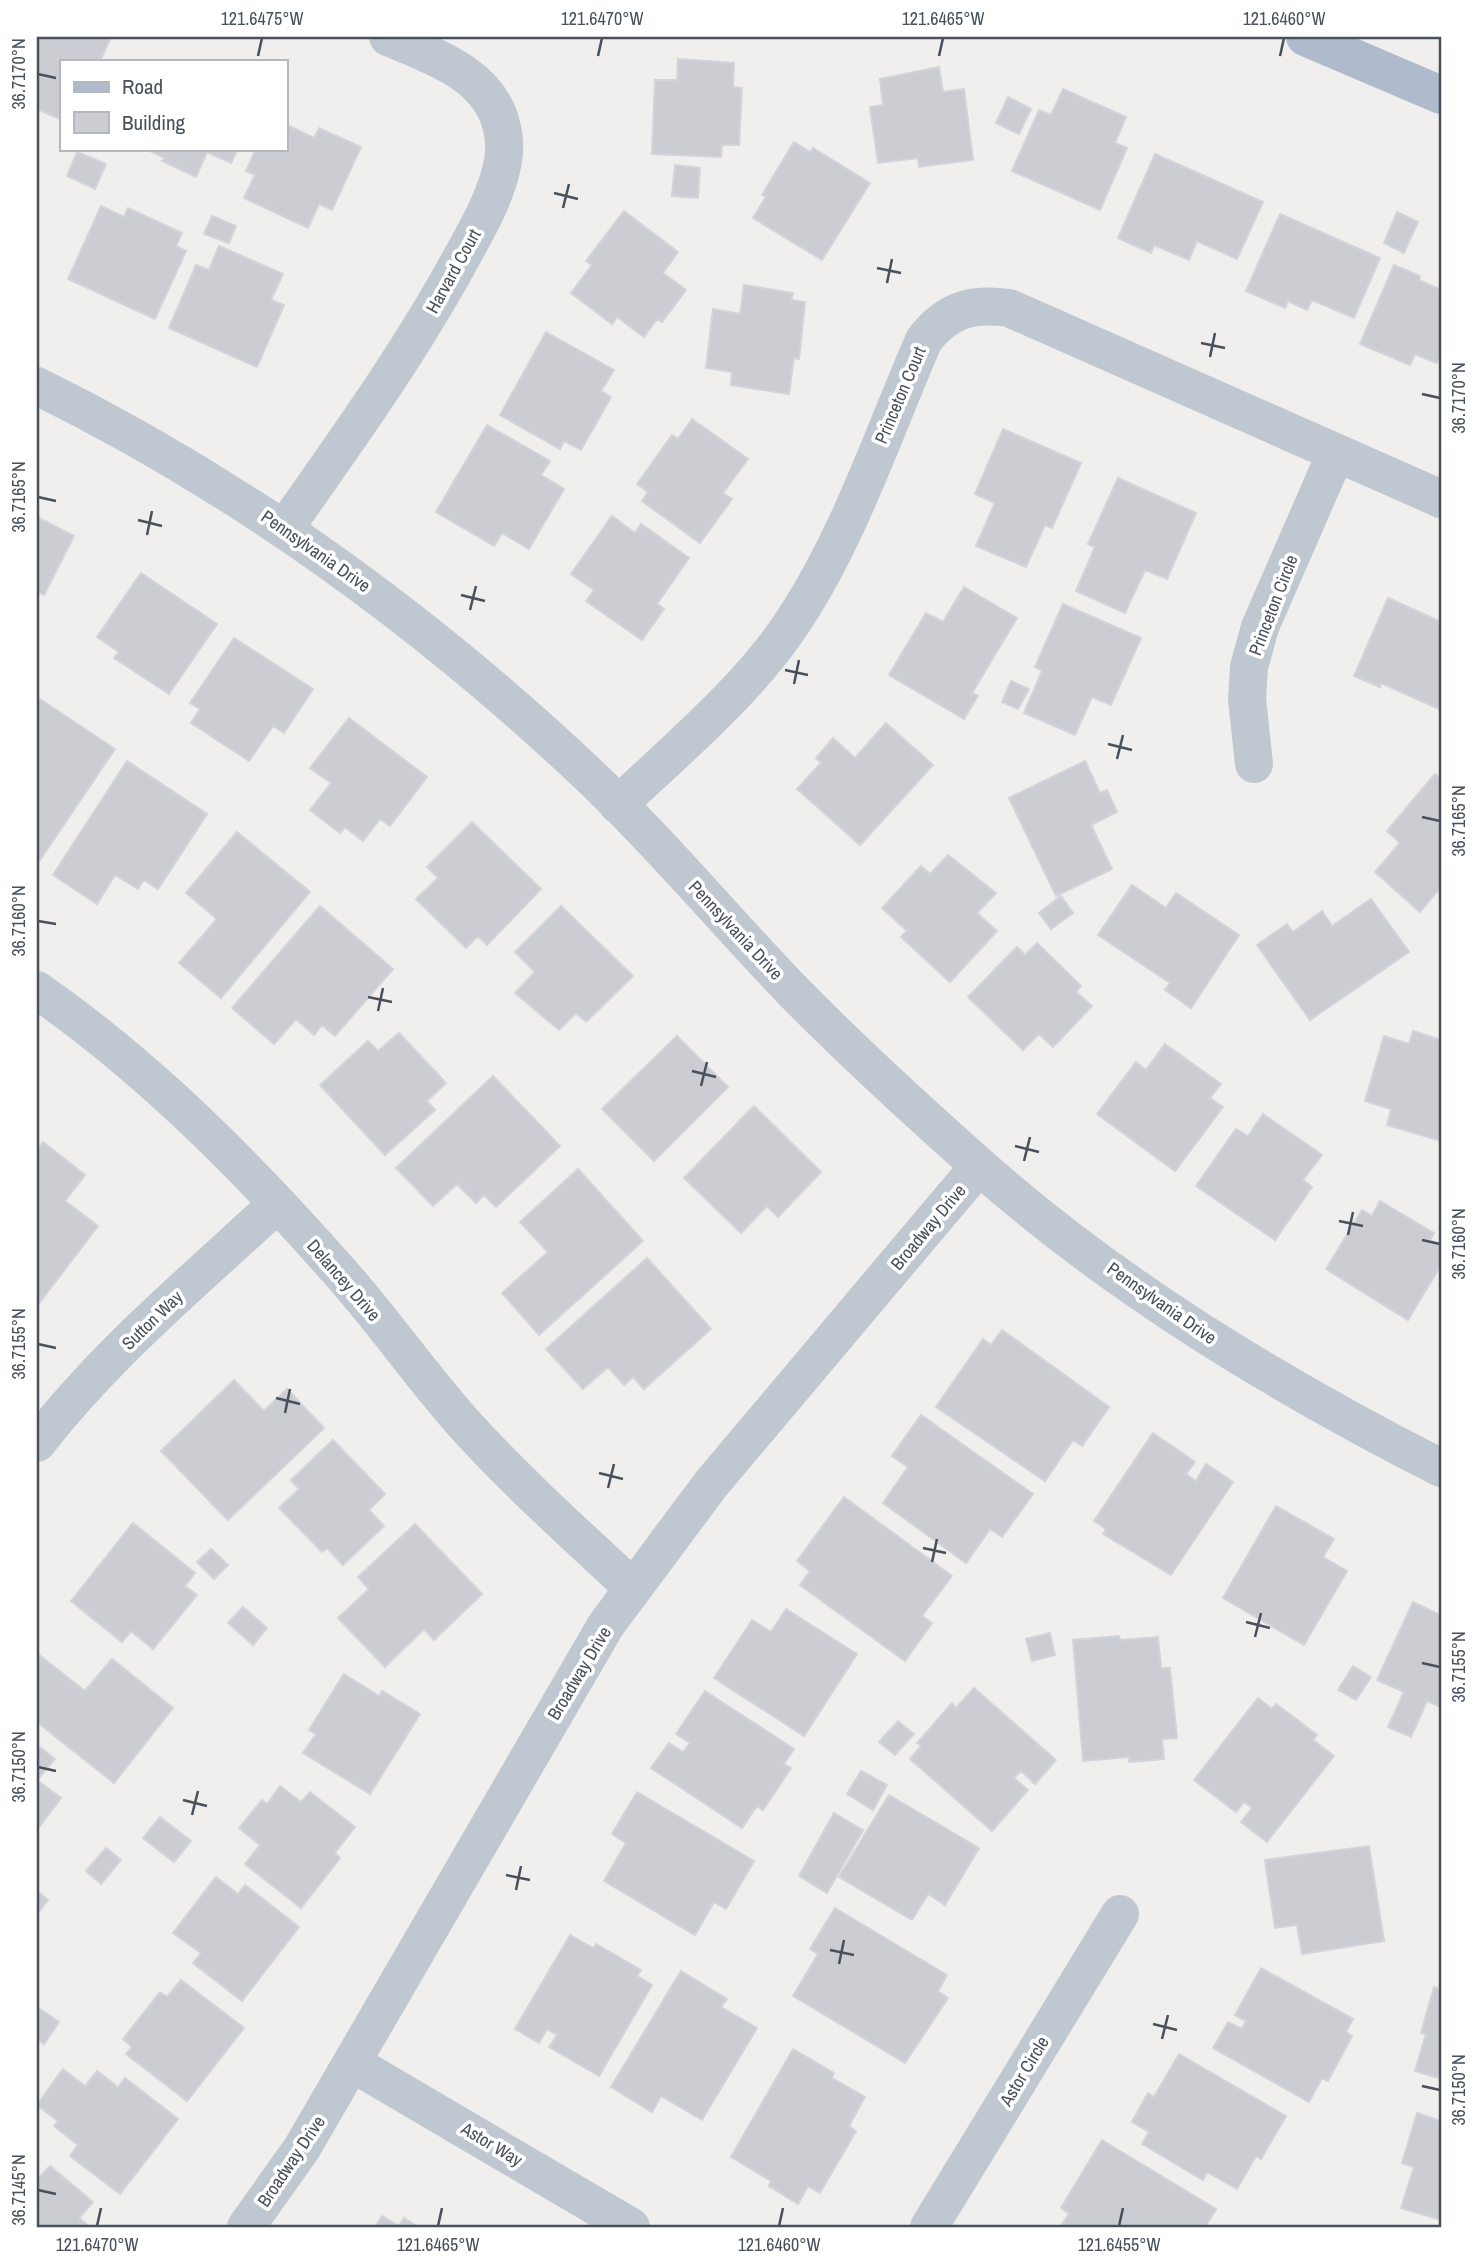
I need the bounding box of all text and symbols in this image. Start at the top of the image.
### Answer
text: 121.6475°W [221,6,303,31]
text: 121.6470°W [561,6,643,31]
text: 121.6465°W [902,6,984,31]
text: 121.6460°W [1243,6,1325,31]
text: 36.7170°N [6,38,31,110]
legend [60,60,287,150]
text: Road [122,72,163,101]
text: Building [122,108,186,137]
street label: Harvard Court [420,224,486,318]
street label: Princeton Court [868,343,932,447]
text: 36.7170°N [1446,362,1471,434]
text: 36.7165°N [6,461,31,533]
street label: Pennsylvania Drive [256,504,376,598]
street label: Princeton Circle [1242,551,1304,659]
text: 36.7165°N [1446,785,1471,857]
street label: Pennsylvania Drive [683,875,789,985]
text: 36.7160°N [6,885,31,957]
street label: Broadway Drive [885,1179,971,1275]
text: 36.7160°N [1446,1208,1471,1280]
street label: Delancey Drive [301,1234,387,1326]
street label: Pennsylvania Drive [1102,1256,1222,1350]
street label: Sutton Way [116,1284,188,1355]
text: 36.7155°N [6,1308,31,1380]
street label: Broadway Drive [541,1622,617,1724]
text: 36.7155°N [1446,1631,1471,1703]
text: 36.7150°N [6,1731,31,1803]
street label: Astor Circle [993,2032,1055,2111]
text: 36.7150°N [1446,2054,1471,2126]
street label: Broadway Drive [251,2110,331,2212]
street label: Astor Way [456,2115,528,2172]
text: 36.7145°N [6,2154,31,2226]
text: 121.6470°W [56,2232,138,2257]
text: 121.6465°W [397,2232,479,2257]
text: 121.6460°W [738,2232,820,2257]
text: 121.6455°W [1078,2232,1160,2257]

